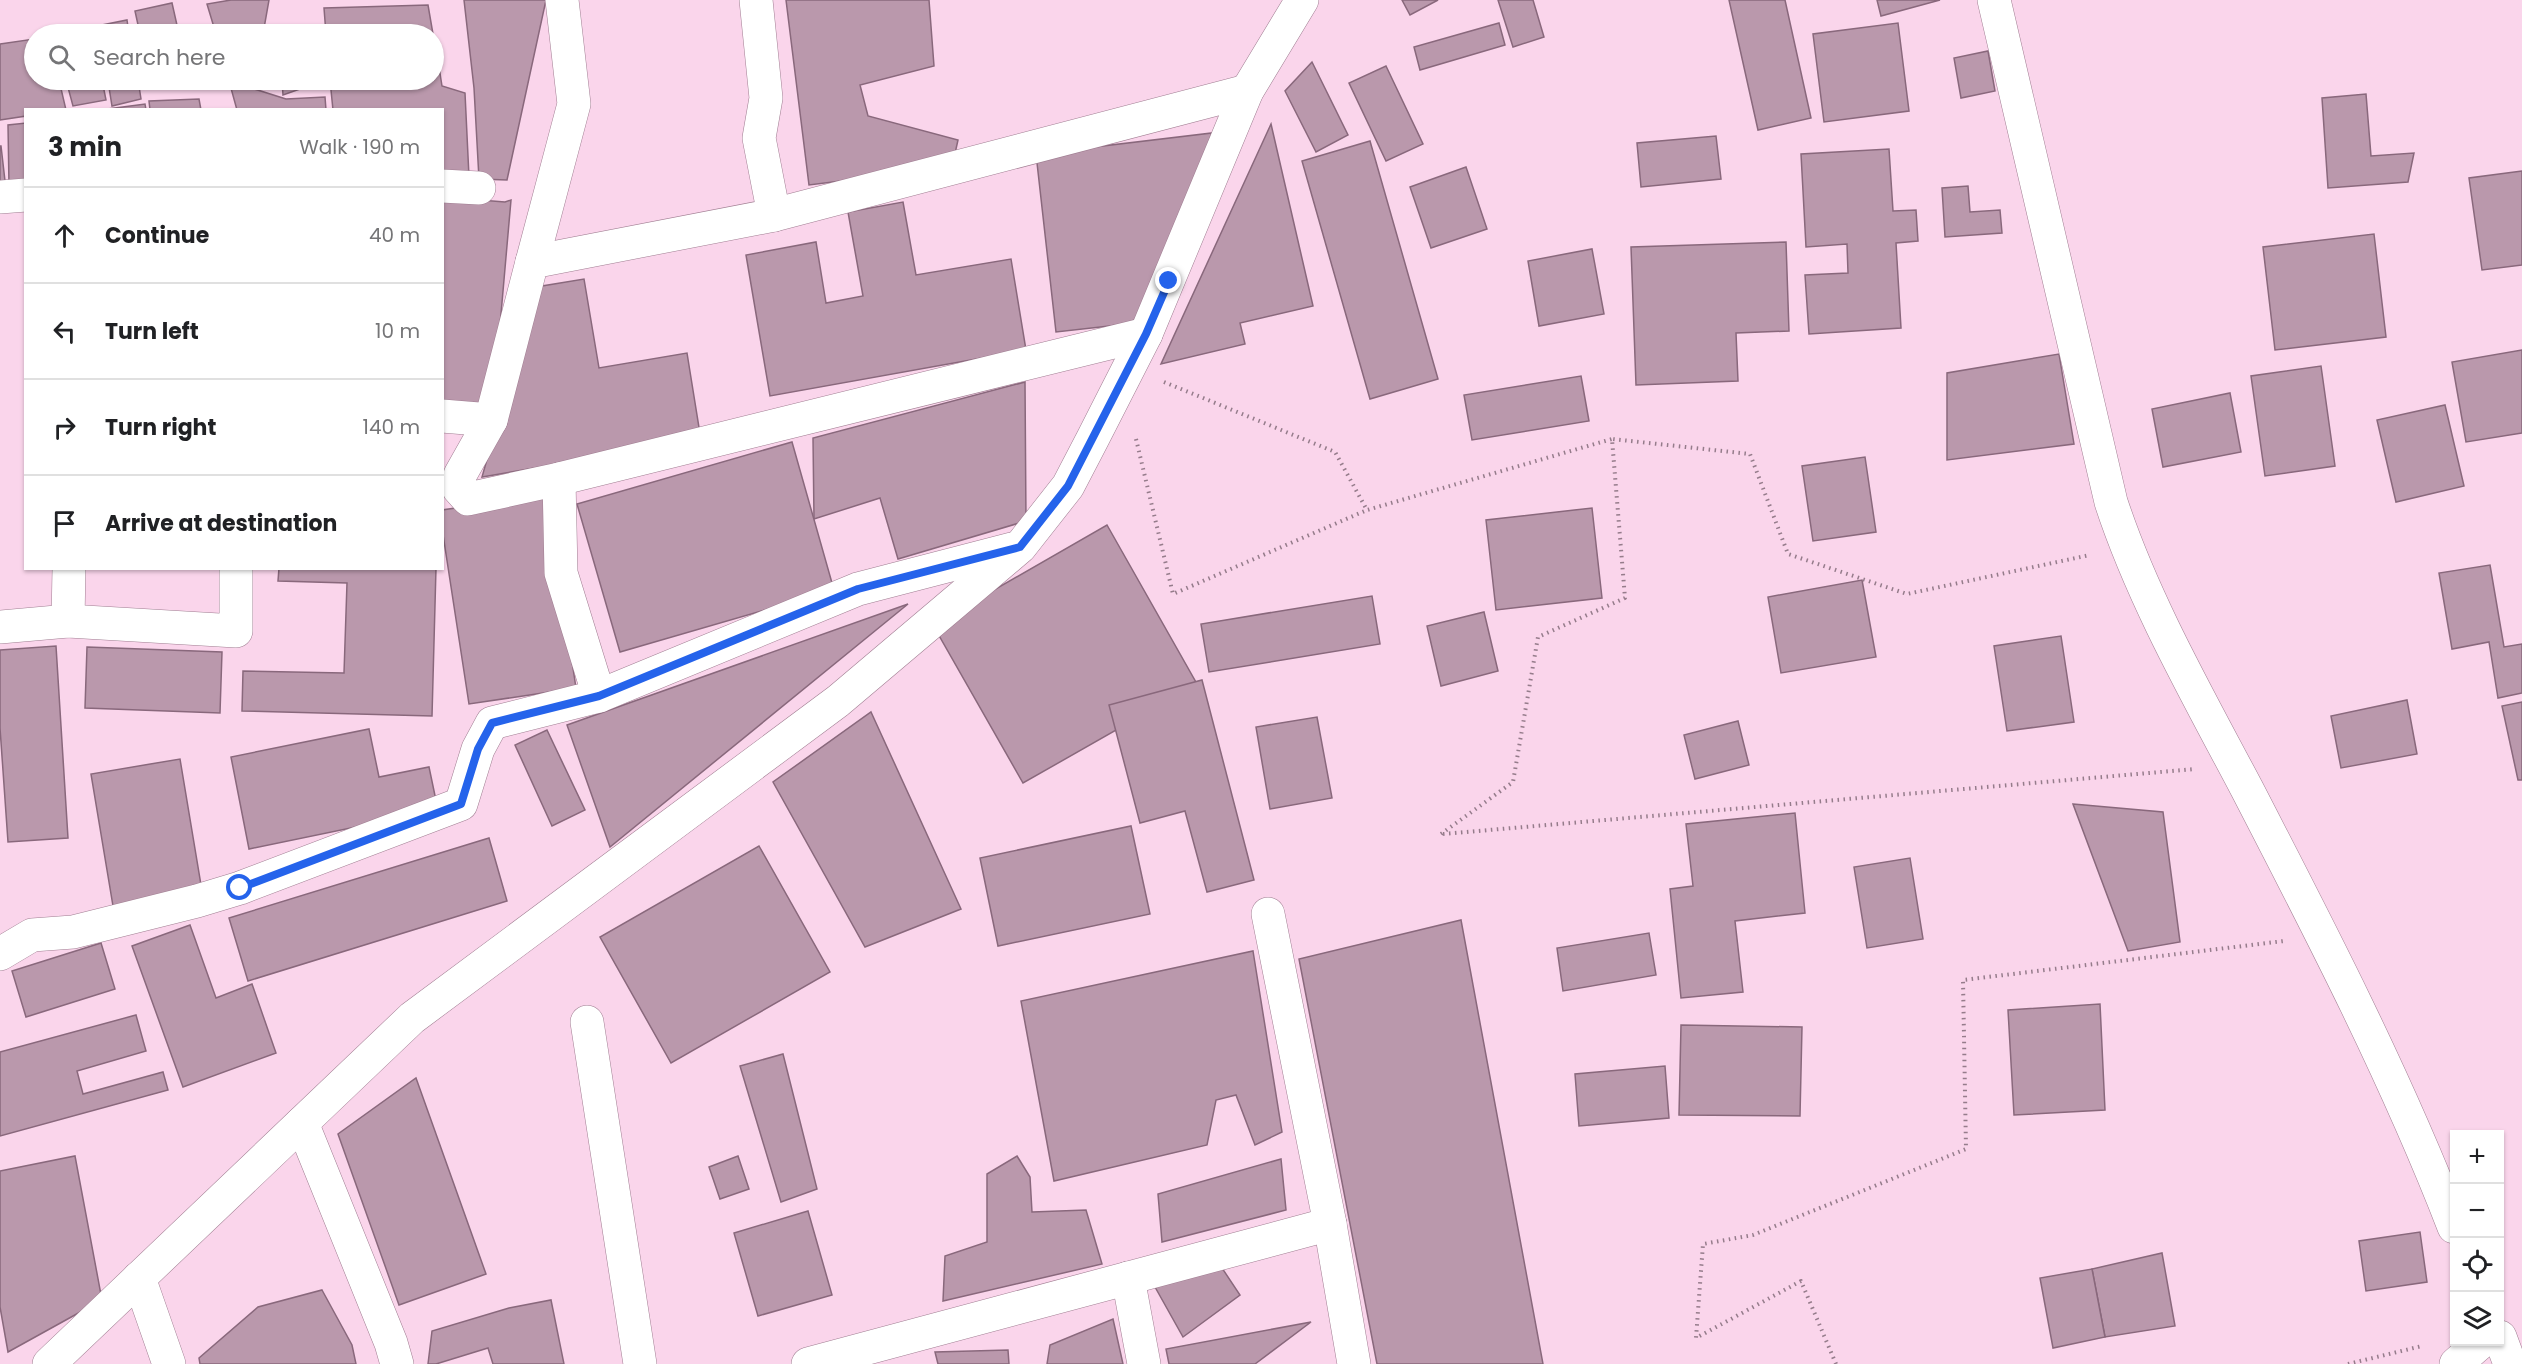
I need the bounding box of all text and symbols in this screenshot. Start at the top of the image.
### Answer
search box [24,24,444,90]
icon: search [45,41,78,74]
text: Search here [93,42,226,73]
text: 3 min [48,129,122,165]
text: Walk · 190 m [299,133,420,161]
icon: ahead [48,219,81,252]
text: Continue [105,220,209,251]
text: 40 m [369,221,420,249]
route end [1155,267,1181,293]
icon: left [48,315,81,348]
text: Turn left [105,316,199,347]
text: 10 m [375,317,420,345]
icon: right [48,411,81,444]
text: Turn right [105,412,216,443]
text: 140 m [363,413,420,441]
icon: arrive [48,507,81,540]
text: Arrive at destination [105,508,337,539]
route start [226,874,252,900]
map controls [2450,1130,2504,1346]
button: + [2450,1130,2504,1184]
button: − [2450,1184,2504,1238]
button: locate [2450,1238,2504,1292]
button: layers [2450,1292,2504,1346]

